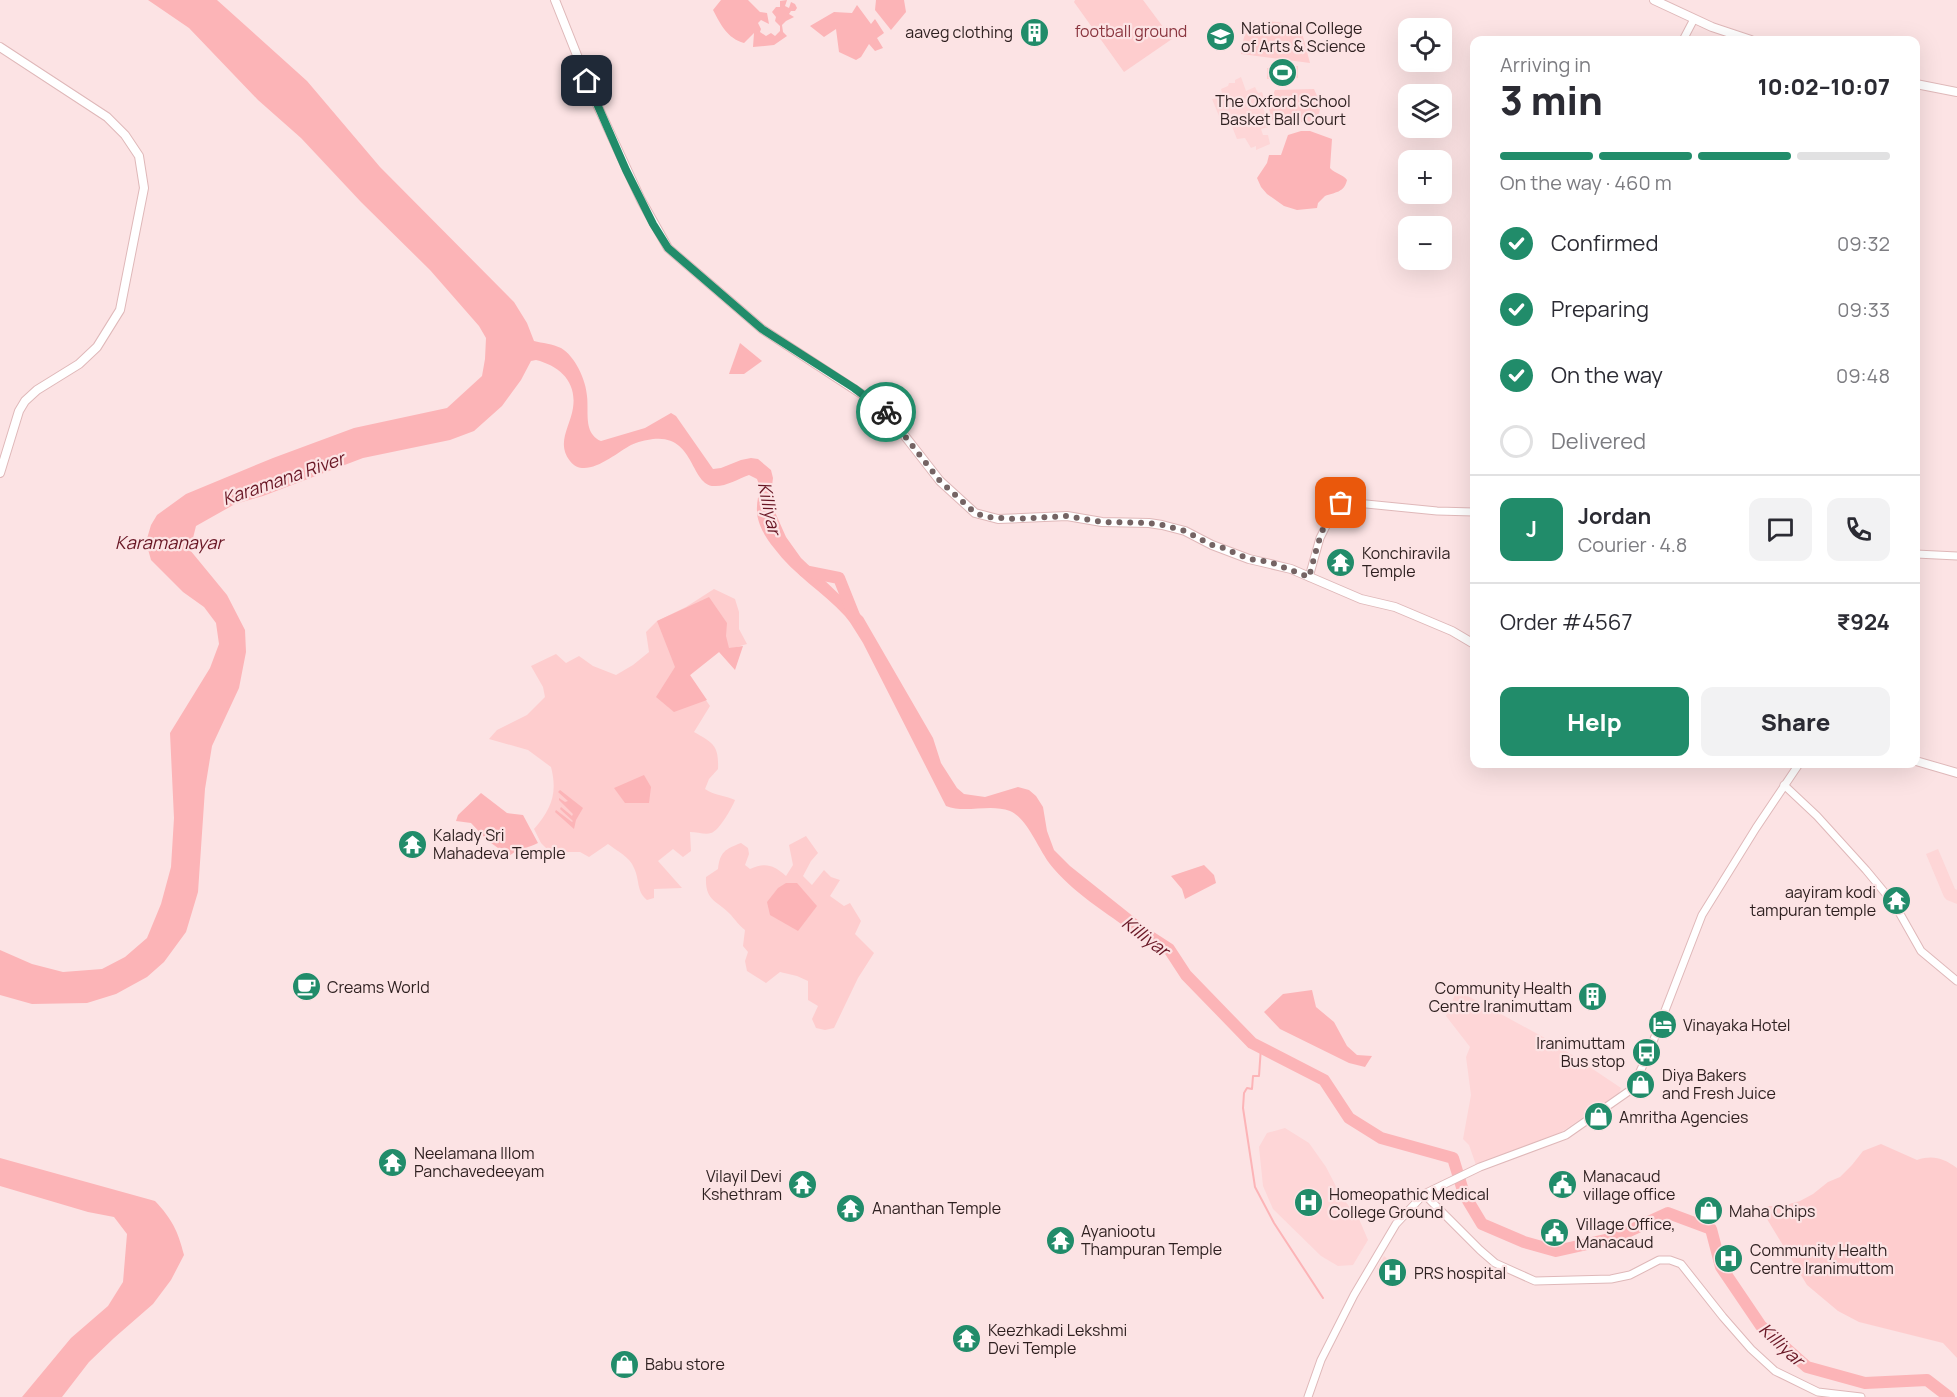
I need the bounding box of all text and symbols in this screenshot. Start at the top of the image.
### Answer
building icon: aaveg clothing [1018,16,1050,48]
place label: National College of Arts & Science [1241,17,1366,57]
map controls [1398,18,1452,270]
button: locate [1398,18,1452,72]
park label: football ground [1075,20,1187,42]
place label: aaveg clothing [905,21,1013,43]
school or university icon: National College of Arts & Science [1204,21,1236,53]
text: Arriving in [1500,51,1591,78]
pin [561,55,612,106]
sports icon: The Oxford School Basket Ball Court [1267,57,1299,89]
icon: home [570,64,603,97]
text: 10:02–10:07 [1758,72,1890,102]
text: 3 min [1500,73,1603,127]
button: layers [1398,84,1452,138]
place label: The Oxford School Basket Ball Court [1215,90,1351,130]
button: + [1398,150,1452,204]
text: On the way · 460 m [1500,169,1672,196]
button: − [1398,216,1452,270]
icon: check [1500,227,1533,260]
text: Confirmed [1551,228,1659,258]
text: 09:32 [1837,230,1890,257]
icon: check [1500,293,1533,326]
text: Preparing [1551,294,1649,324]
text: 09:33 [1837,296,1890,323]
icon: check [1500,359,1533,392]
text: On the way [1551,360,1663,390]
text: 09:48 [1836,362,1890,389]
courier [856,382,916,442]
icon: bike [870,396,903,429]
text: Delivered [1551,426,1646,456]
water label: Karamana River [219,445,350,510]
pin [1315,477,1366,528]
water label: Killiyar [753,480,788,539]
icon: bag [1324,486,1357,519]
button: chat [1749,498,1812,561]
button: phone [1827,498,1890,561]
text: Jordan [1578,501,1651,531]
text: J [1526,514,1537,544]
water label: Karamanayar [115,530,225,554]
text: Courier · 4.8 [1578,531,1687,558]
place label: Konchiravila Temple [1362,542,1450,582]
temple icon: Konchiravila Temple [1325,546,1357,578]
text: Order #4567 [1500,607,1632,637]
text: ₹924 [1837,607,1890,637]
button: Help [1500,687,1689,756]
button: Share [1701,687,1890,756]
place label: Kalady Sri Mahadeva Temple [433,824,565,864]
temple icon: Kalady Sri Mahadeva Temple [396,828,428,860]
place label: aayiram kodi tampuran temple [1750,881,1876,921]
temple icon: aayiram kodi tampuran temple [1881,885,1913,917]
water label: Killiyar [1118,910,1176,963]
cafe icon: Creams World [290,971,322,1003]
place label: Creams World [327,976,430,998]
place label: Community Health Centre Iranimuttam [1429,977,1572,1017]
building icon: Community Health Centre Iranimuttam [1577,981,1609,1013]
hotel icon: Vinayaka Hotel [1646,1009,1678,1041]
place label: Vinayaka Hotel [1683,1014,1791,1036]
place label: Iranimuttam Bus stop [1536,1032,1625,1072]
bus stop icon: Iranimuttam Bus stop [1630,1036,1662,1068]
place label: Diya Bakers and Fresh Juice [1662,1064,1776,1104]
shop icon: Diya Bakers and Fresh Juice [1625,1068,1657,1100]
shop icon: Amritha Agencies [1582,1101,1614,1133]
place label: Amritha Agencies [1619,1106,1748,1128]
place label: Neelamana Illom Panchavedeeyam [414,1142,544,1182]
temple icon: Neelamana Illom Panchavedeeyam [377,1146,409,1178]
place label: Vilayil Devi Kshethram [702,1165,782,1205]
place label: Manacaud village office [1583,1165,1675,1205]
temple icon: Vilayil Devi Kshethram [787,1169,819,1201]
public building icon: Manacaud village office [1546,1169,1578,1201]
place label: Homeopathic Medical College Ground [1329,1183,1489,1223]
hospital icon: Homeopathic Medical College Ground [1292,1187,1324,1219]
temple icon: Ananthan Temple [835,1192,867,1224]
shop icon: Maha Chips [1692,1195,1724,1227]
place label: Ananthan Temple [872,1197,1001,1219]
place label: Maha Chips [1729,1200,1815,1222]
place label: Village Office, Manacaud [1576,1213,1676,1253]
public building icon: Village Office, Manacaud [1539,1217,1571,1249]
place label: Ayaniootu Thampuran Temple [1081,1220,1222,1260]
temple icon: Ayaniootu Thampuran Temple [1044,1224,1076,1256]
place label: Community Health Centre Iranimuttom [1750,1239,1894,1279]
hospital icon: Community Health Centre Iranimuttom [1713,1243,1745,1275]
hospital icon: PRS hospital [1377,1257,1409,1289]
place label: PRS hospital [1414,1262,1506,1284]
water label: Killiyar [1754,1317,1811,1373]
place label: Keezhkadi Lekshmi Devi Temple [988,1319,1127,1359]
temple icon: Keezhkadi Lekshmi Devi Temple [951,1323,983,1355]
shop icon: Babu store [608,1348,640,1380]
place label: Babu store [645,1353,725,1375]

